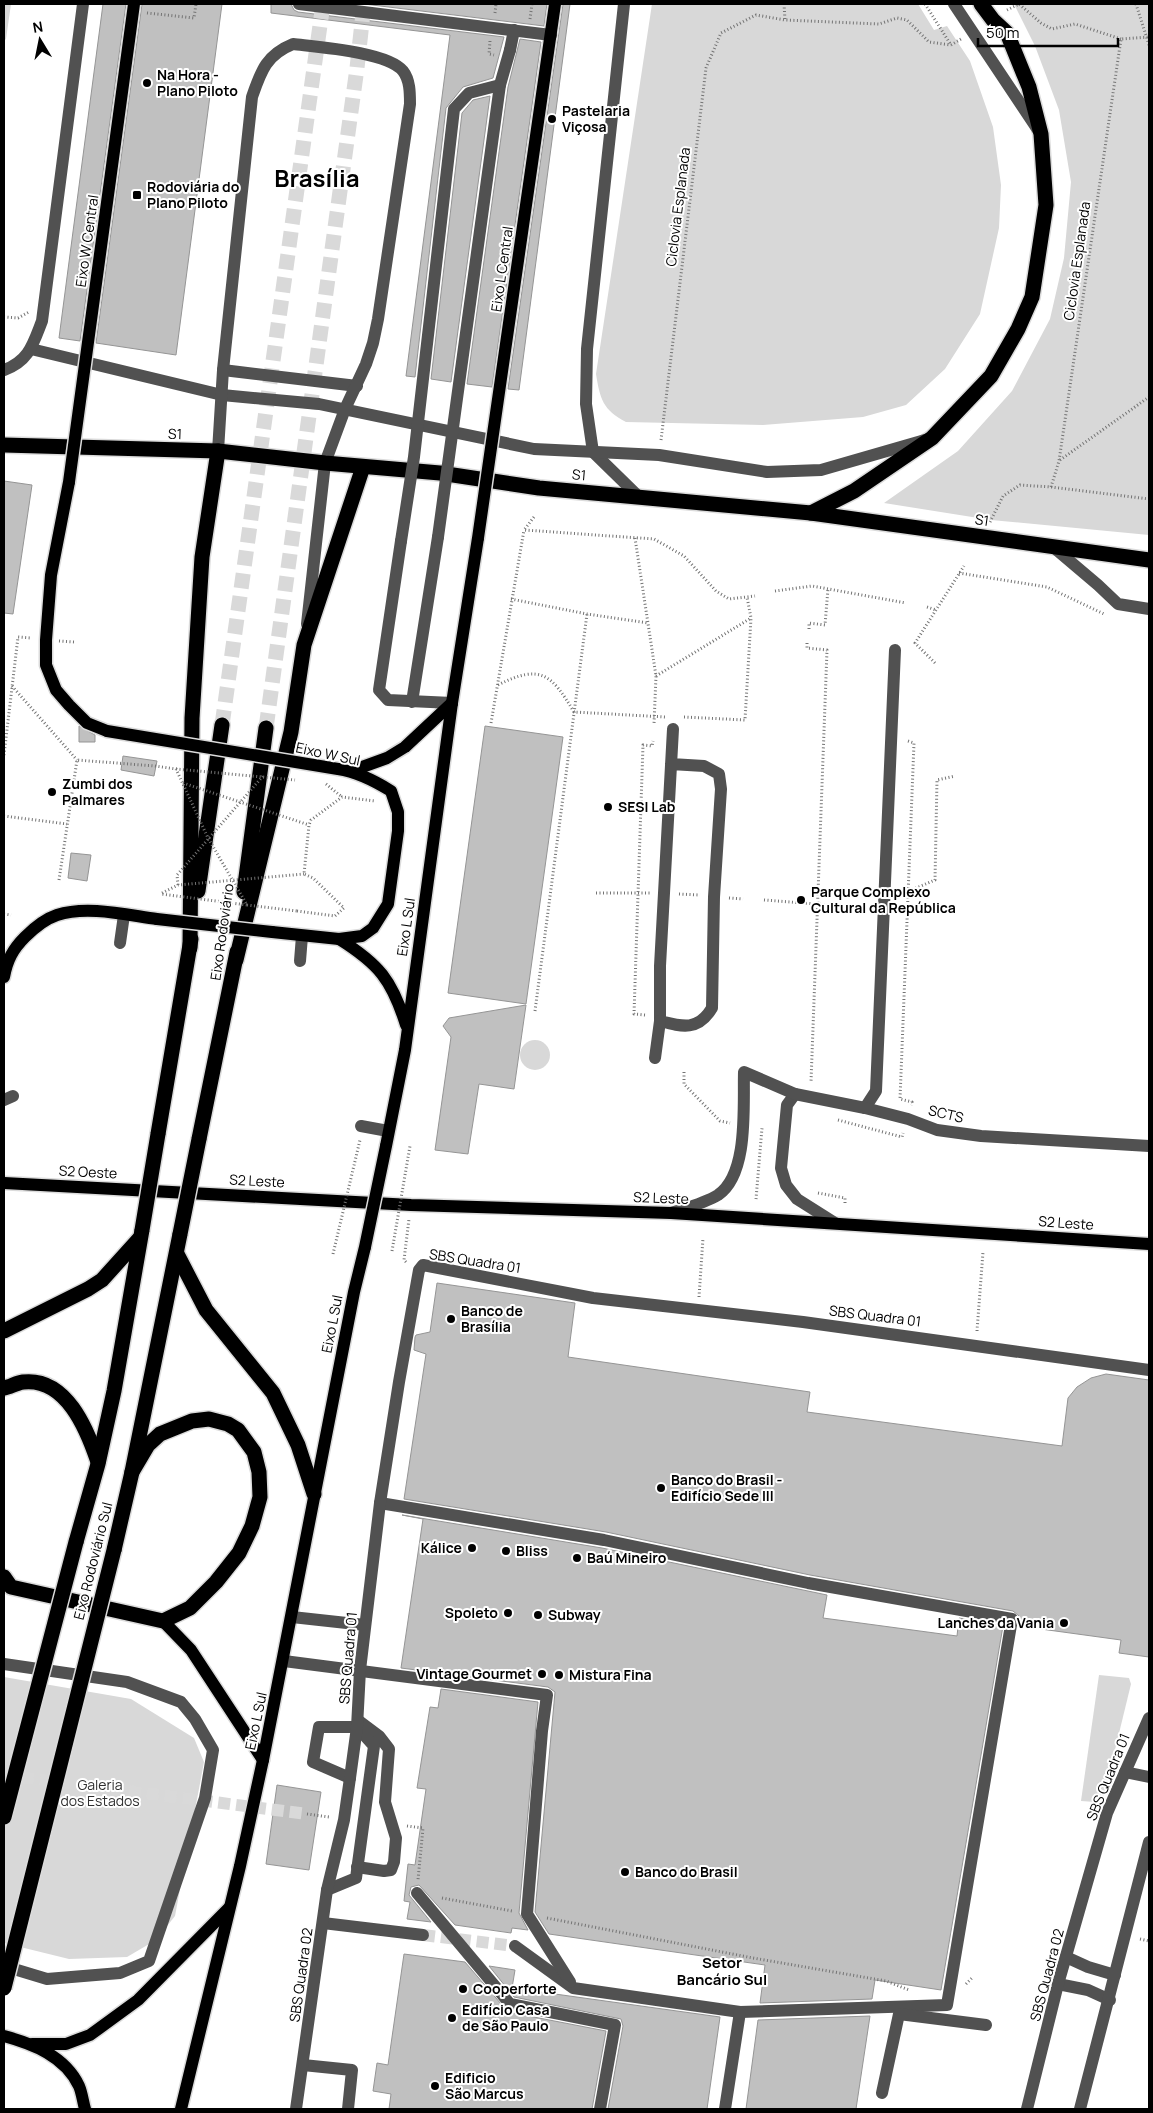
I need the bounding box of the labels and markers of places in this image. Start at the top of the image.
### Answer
place label: Na Hora - Plano Piloto [157,65,238,100]
marker: Na Hora - Plano Piloto [141,77,153,89]
place label: Pastelaria Viçosa [562,101,630,136]
marker: Pastelaria Viçosa [546,113,558,125]
place label: Rodoviária do Plano Piloto [147,177,240,212]
marker: Rodoviária do Plano Piloto [131,189,143,201]
place label: Zumbi dos Palmares [62,774,133,809]
marker: Zumbi dos Palmares [46,786,58,798]
place label: SESI Lab [618,797,676,816]
marker: SESI Lab [602,801,614,813]
place label: Parque Complexo Cultural da República [811,882,956,917]
marker: Parque Complexo Cultural da República [795,894,807,906]
place label: Banco de Brasília [461,1301,523,1336]
marker: Banco de Brasília [445,1313,457,1325]
place label: Banco do Brasil - Edifício Sede III [671,1470,782,1505]
marker: Banco do Brasil - Edifício Sede III [655,1482,667,1494]
place label: Kálice [421,1538,462,1557]
place label: Bliss [516,1541,548,1560]
marker: Kálice [466,1542,478,1554]
marker: Bliss [500,1545,512,1557]
place label: Baú Mineiro [587,1548,667,1567]
marker: Baú Mineiro [571,1552,583,1564]
place label: Spoleto [445,1603,498,1622]
place label: Subway [548,1605,601,1624]
marker: Spoleto [502,1607,514,1619]
marker: Subway [532,1609,544,1621]
place label: Lanches da Vania [938,1613,1054,1632]
marker: Lanches da Vania [1058,1617,1070,1629]
place label: Vintage Gourmet [416,1664,532,1683]
place label: Mistura Fina [569,1665,652,1684]
marker: Vintage Gourmet [536,1668,548,1680]
marker: Mistura Fina [553,1669,565,1681]
place label: Banco do Brasil [635,1862,738,1881]
marker: Banco do Brasil [619,1866,631,1878]
place label: Cooperforte [473,1979,557,1998]
marker: Cooperforte [457,1983,469,1995]
place label: Edifício Casa de São Paulo [462,2000,549,2035]
marker: Edifício Casa de São Paulo [446,2012,458,2024]
place label: Edificio São Marcus [445,2068,524,2103]
marker: Edificio São Marcus [429,2080,441,2092]

